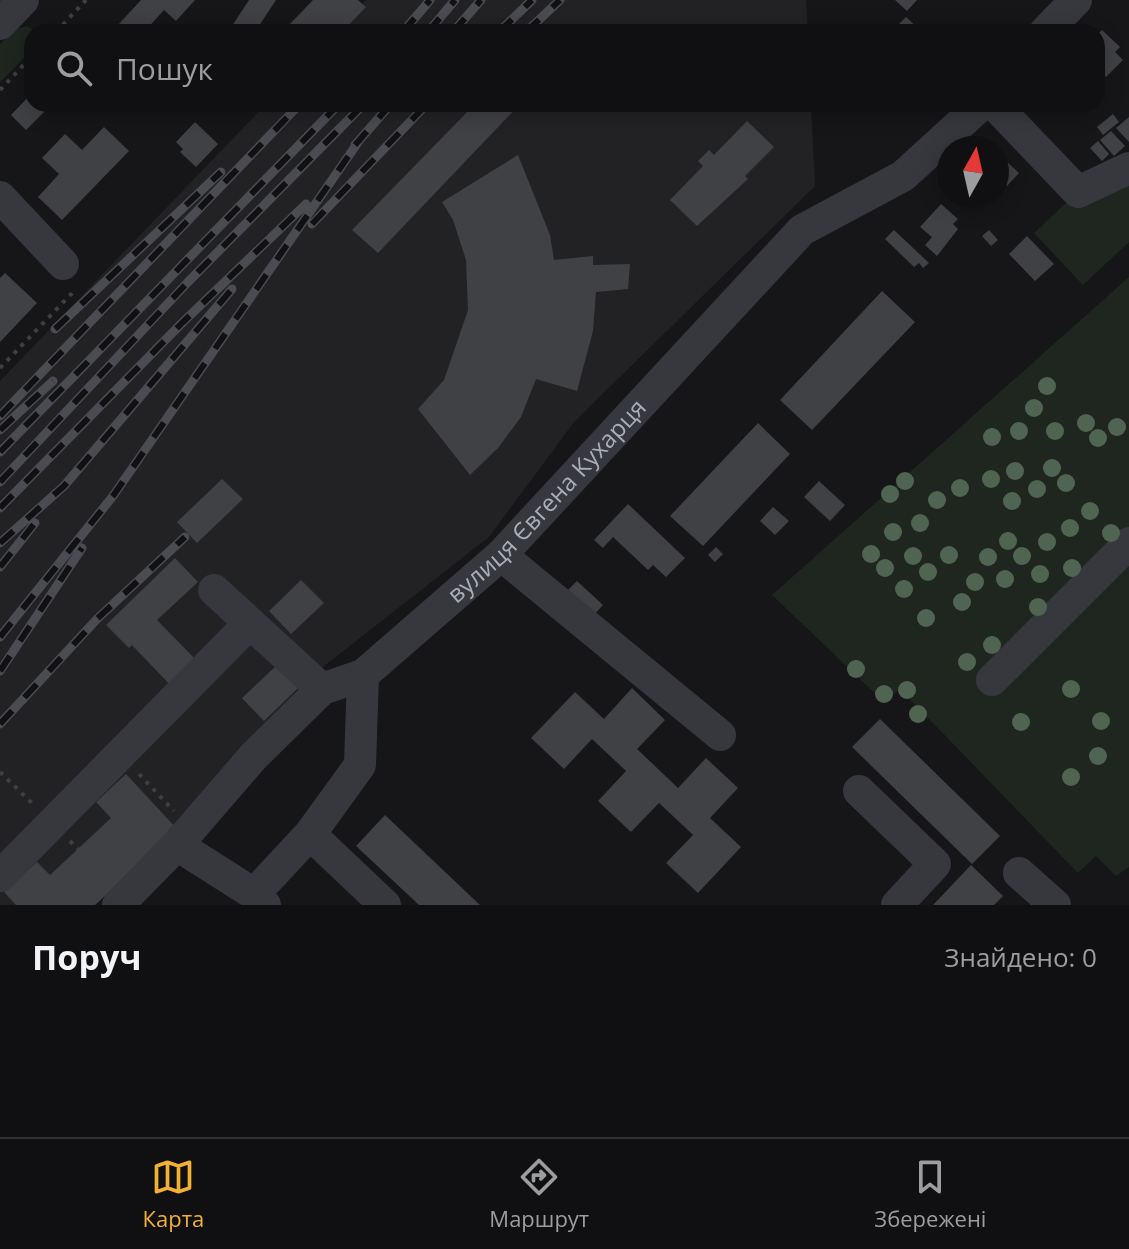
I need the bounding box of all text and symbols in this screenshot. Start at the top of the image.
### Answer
search box [24,24,1105,112]
icon: search [52,46,96,90]
text: Пошук [116,48,213,89]
north arrow [937,136,1009,208]
street label: вулиця Євгена Кухарця [439,391,653,610]
text: Поруч [32,934,142,980]
text: Знайдено: 0 [944,939,1097,975]
tab: Карта [143,1155,204,1233]
tab: Маршрут [489,1155,589,1233]
tab: Збережені [874,1155,986,1233]

